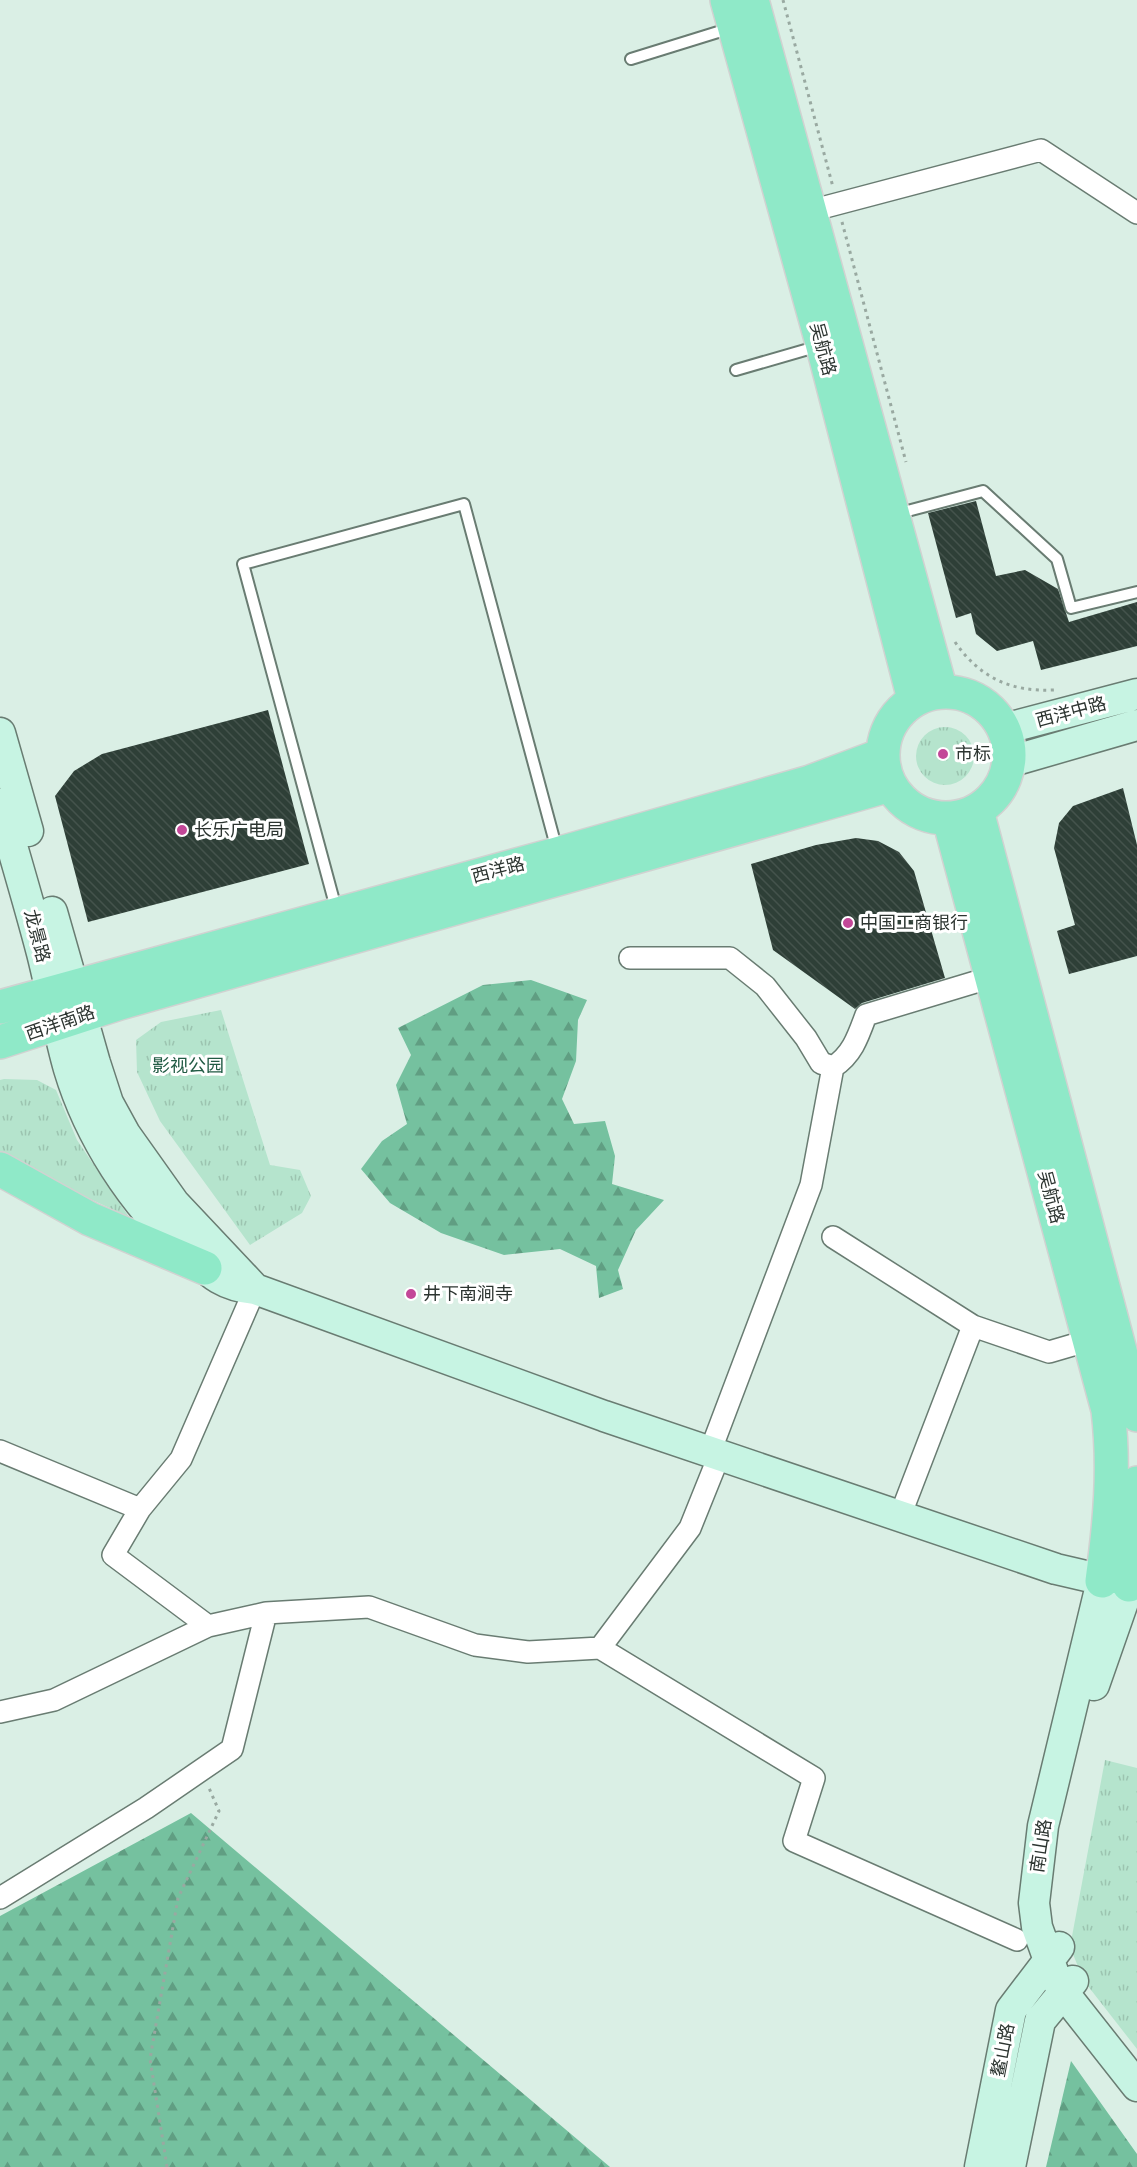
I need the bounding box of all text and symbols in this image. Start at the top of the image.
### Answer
street label: 吴航路 [806,320,842,378]
street label: 西洋中路 [1033,691,1108,731]
place label: 市标 [955,742,991,764]
marker: 市标 [936,747,950,761]
place label: 长乐广电局 [194,818,284,840]
marker: 长乐广电局 [175,823,189,837]
street label: 西洋路 [469,851,527,887]
street label: 龙景路 [20,907,56,965]
place label: 中国工商银行 [860,911,968,933]
marker: 中国工商银行 [841,916,855,930]
street label: 西洋南路 [22,1000,97,1044]
park label: 影视公园 [152,1054,224,1076]
street label: 吴航路 [1034,1168,1070,1226]
place label: 井下南涧寺 [423,1282,513,1304]
marker: 井下南涧寺 [404,1287,418,1301]
street label: 南山路 [1025,1817,1055,1874]
street label: 鳌山路 [986,2021,1018,2078]

